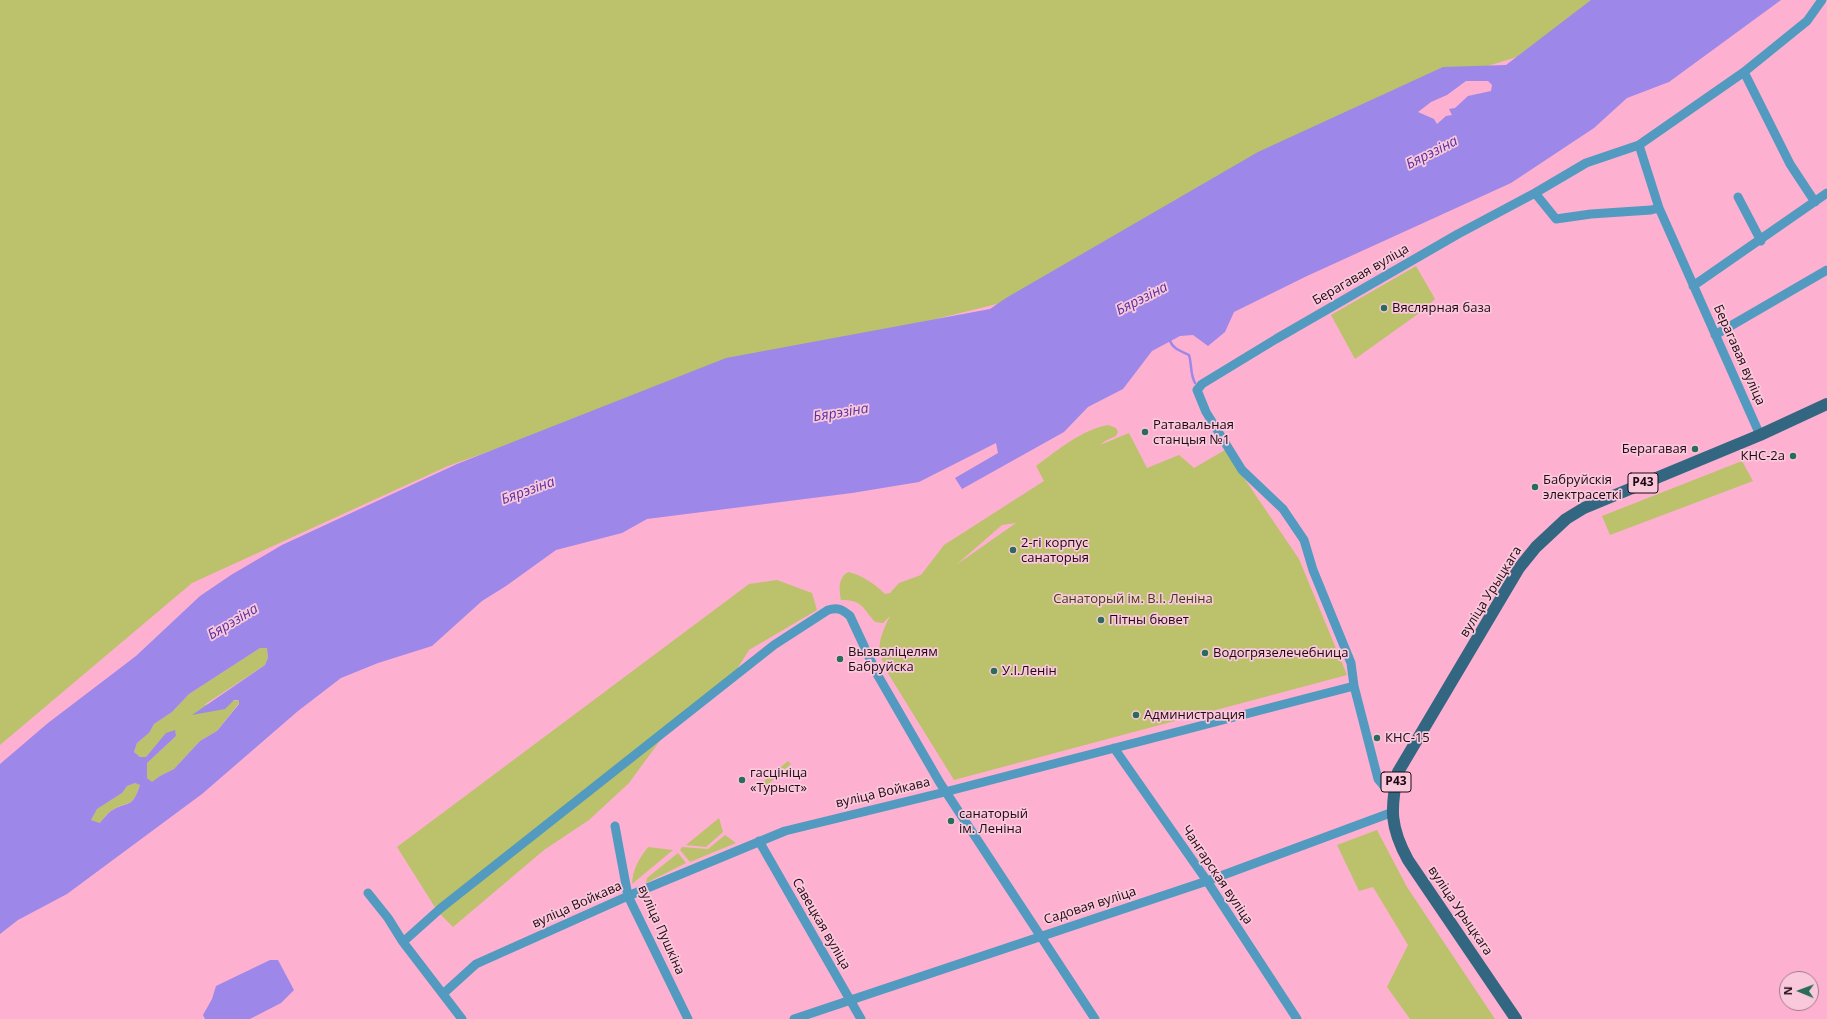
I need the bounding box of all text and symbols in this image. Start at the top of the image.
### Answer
water label: Бярэзіна [1403,133,1461,173]
street label: Берагавая вуліца [1310,241,1412,309]
water label: Бярэзіна [1113,279,1171,319]
place label: Вяслярная база [1392,300,1491,316]
street label: Берагавая вуліца [1710,302,1768,408]
marker: Вяслярная база [1379,303,1389,313]
water label: Бярэзіна [812,400,870,426]
place label: Ратавальная станцыя №1 [1153,417,1234,448]
marker: Ратавальная станцыя №1 [1140,427,1150,437]
place label: Берагавая [1622,441,1687,457]
marker: Берагавая [1690,444,1700,454]
place label: КНС-2а [1740,448,1785,464]
marker: КНС-2а [1788,451,1798,461]
place label: Бабруйскія электрасеткі [1543,472,1622,503]
road number: Р43 [1628,473,1658,493]
water label: Бярэзіна [499,474,557,508]
marker: Бабруйскія электрасеткі [1530,482,1540,492]
place label: 2-гі корпус санаторыя [1021,535,1089,566]
street label: вуліца Урыцкага [1457,544,1525,640]
marker: 2-гі корпус санаторыя [1008,545,1018,555]
park label: Санаторый ім. В.І. Леніна [1053,591,1213,607]
water label: Бярэзіна [205,600,261,644]
place label: Пітны бювет [1109,612,1189,628]
marker: Пітны бювет [1096,615,1106,625]
place label: Вызваліцелям Бабруйска [848,644,938,675]
place label: Водогрязелечебница [1213,645,1348,661]
marker: Водогрязелечебница [1200,648,1210,658]
marker: Вызваліцелям Бабруйска [835,654,845,664]
place label: У.І.Ленін [1002,663,1057,679]
marker: У.І.Ленін [989,666,999,676]
place label: Администрация [1144,707,1245,723]
marker: Администрация [1131,710,1141,720]
place label: КНС-15 [1385,730,1430,746]
marker: КНС-15 [1372,733,1382,743]
place label: гасцініца «Турыст» [750,765,807,796]
road number: Р43 [1381,772,1411,792]
marker: гасцініца «Турыст» [737,775,747,785]
street label: вуліца Войкава [834,775,932,811]
place label: санаторый ім. Леніна [959,806,1028,837]
marker: санаторый ім. Леніна [946,816,956,826]
street label: Чангарская вуліца [1178,823,1256,927]
street label: вуліца Урыцкага [1424,863,1496,959]
street label: Савецкая вуліца [789,876,853,972]
street label: вуліца Войкава [530,878,624,932]
street label: вуліца Пушкіна [634,883,688,977]
street label: Садовая вуліца [1042,884,1138,928]
north arrow [1779,971,1819,1011]
text: N [1780,986,1795,995]

